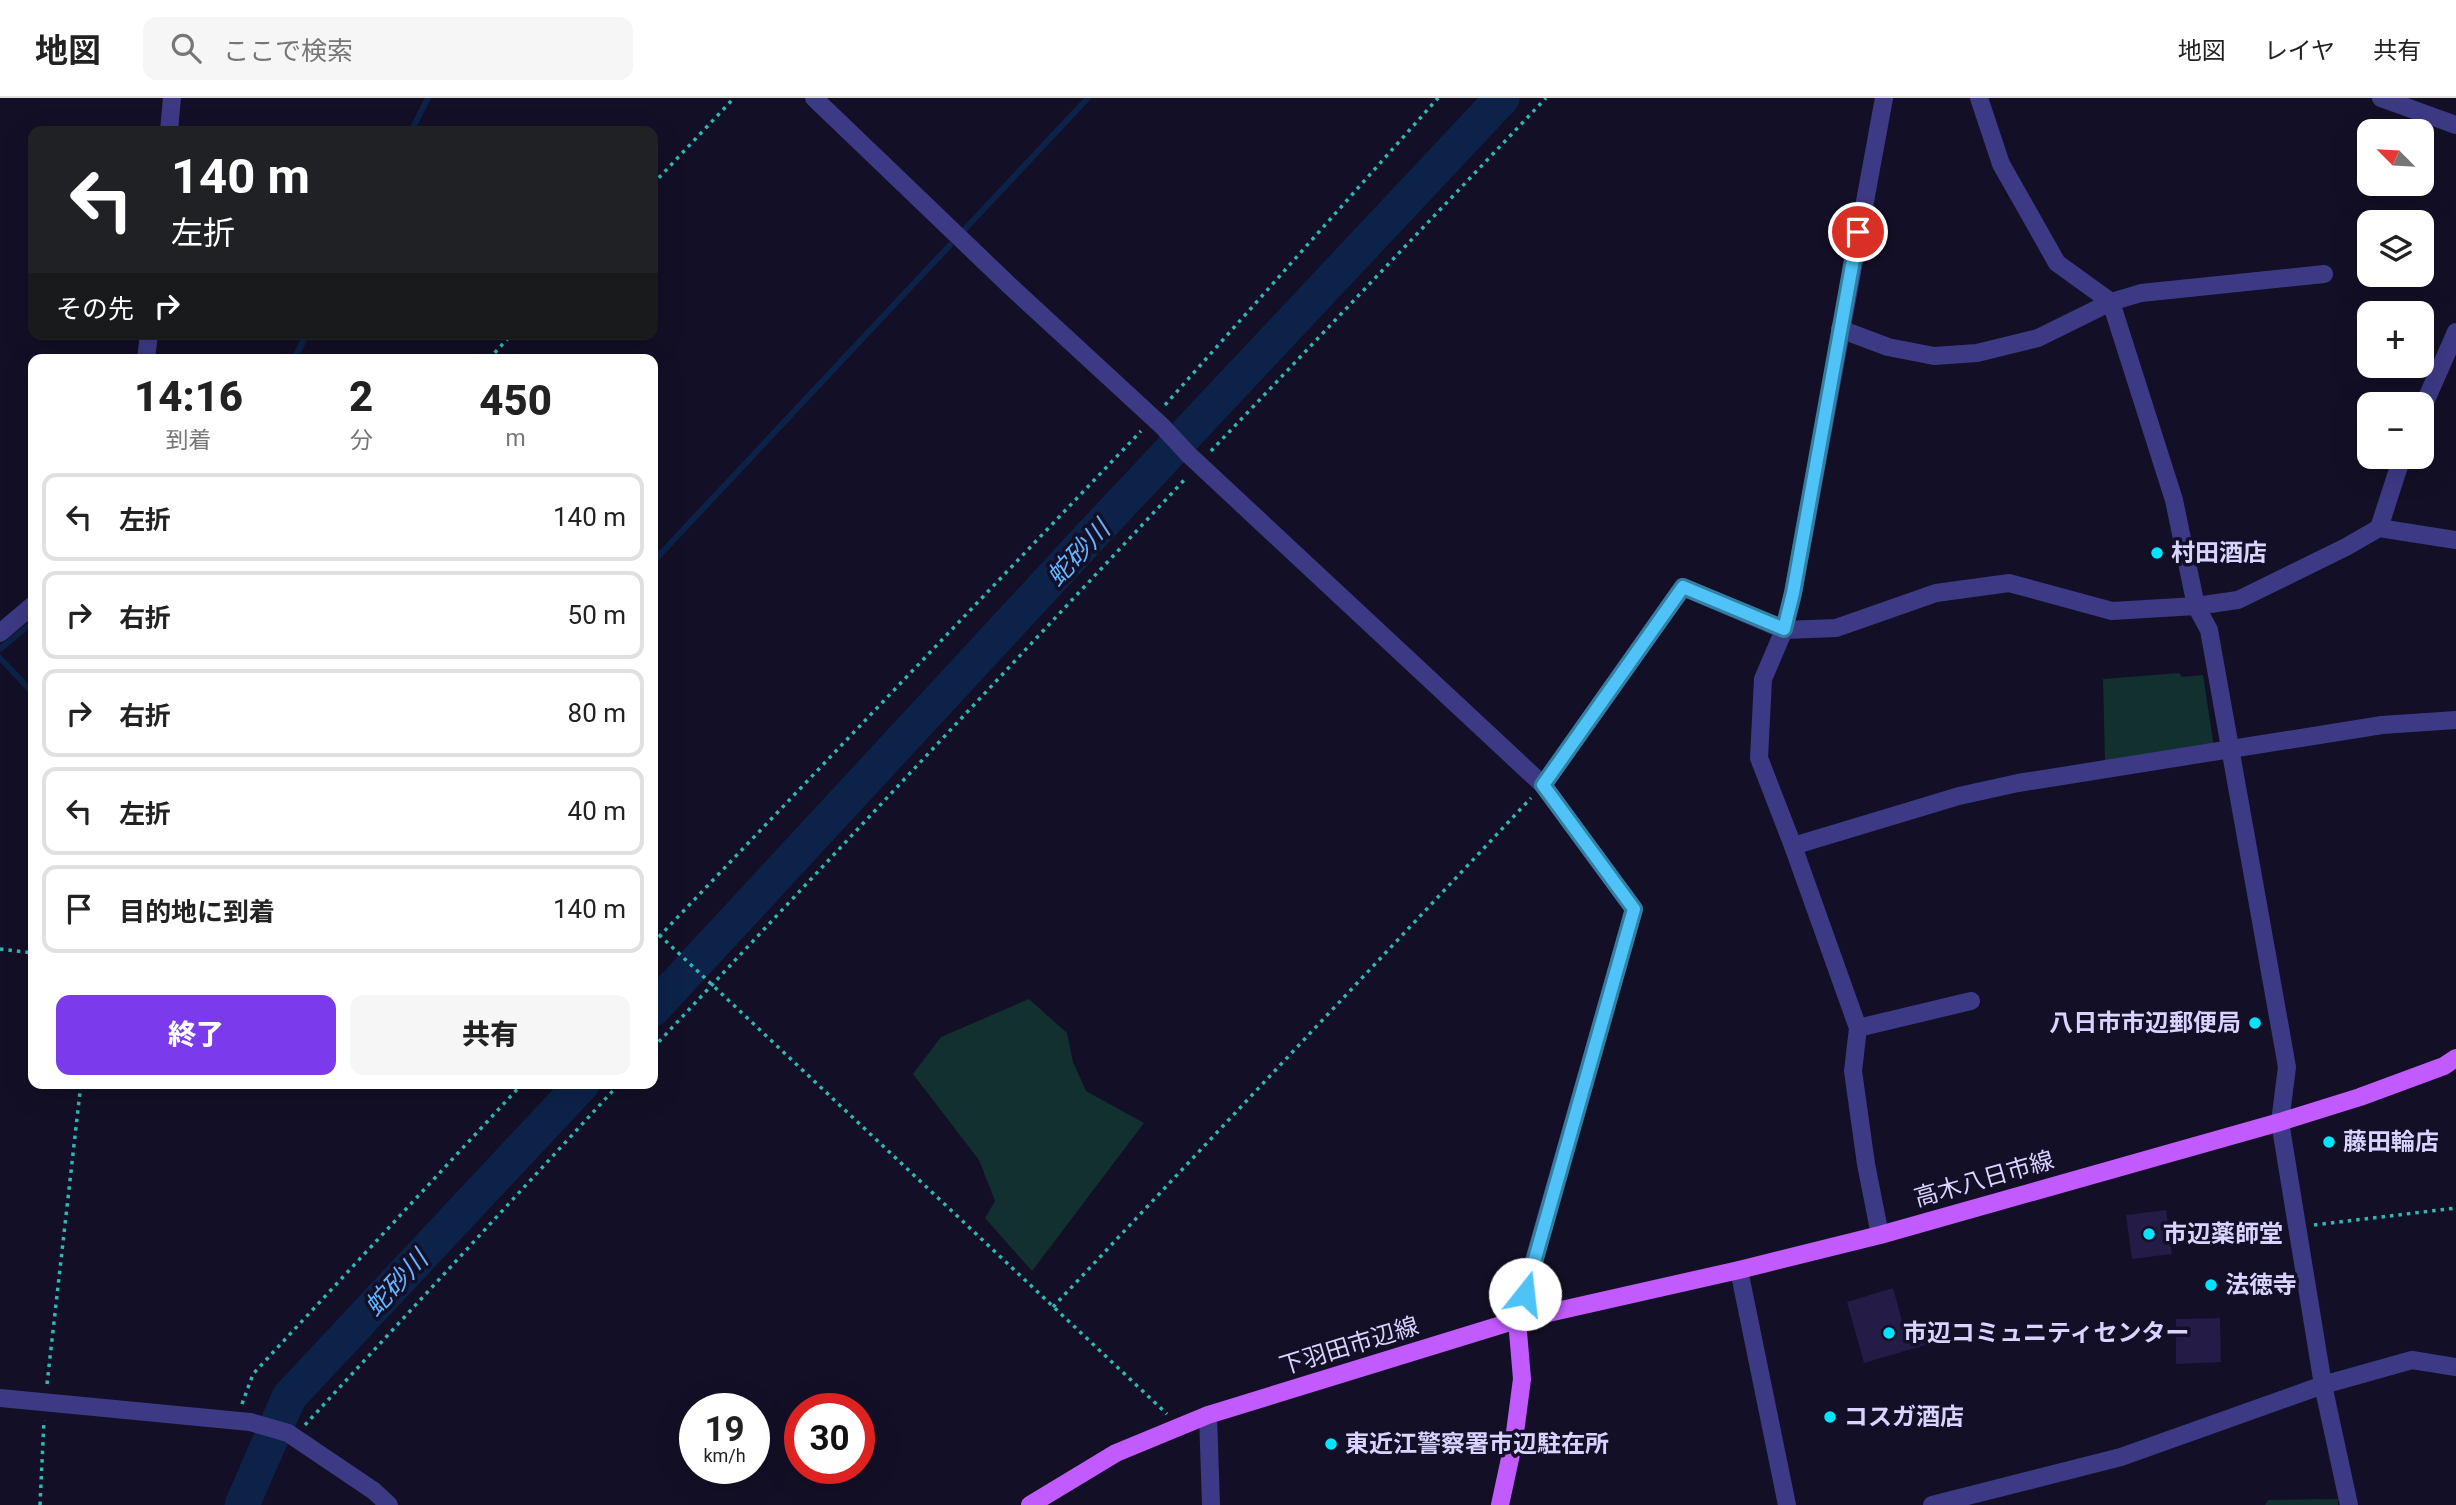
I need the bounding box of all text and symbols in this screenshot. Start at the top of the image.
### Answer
search box [143,17,633,80]
icon: search [167,29,205,67]
text: 地図 [35,31,101,70]
text: ここで検索 [223,36,353,66]
text: 地図 [2178,37,2226,65]
text: レイヤ [2264,37,2335,65]
text: 共有 [2373,37,2421,65]
north arrow [2357,119,2434,196]
map controls [2357,119,2434,469]
text: 140 m [171,148,310,205]
icon: left [56,154,147,245]
pin [1828,202,1888,262]
button: layers [2357,210,2434,287]
icon: arrive [1839,213,1877,251]
text: 左折 [171,214,235,252]
icon: right [148,287,186,325]
text: その先 [56,294,134,324]
button: + [2357,301,2434,378]
text: 14:16 [134,372,243,421]
text: 2 [349,372,373,421]
text: 450 [479,376,552,425]
button: − [2357,392,2434,469]
text: m [506,425,526,452]
text: 到着 [166,427,212,454]
text: 分 [350,427,373,454]
icon: left [60,498,98,536]
text: 140 m [553,502,626,532]
text: 左折 [119,505,171,535]
water label: 蛇砂川 [1040,512,1118,592]
place label: 村田酒店 [2171,539,2267,567]
marker: 村田酒店 [2149,545,2165,561]
icon: right [60,596,98,634]
text: 50 m [568,600,626,630]
text: 右折 [119,603,171,633]
icon: right [60,694,98,732]
text: 80 m [568,698,626,728]
text: 右折 [119,701,171,731]
icon: left [60,792,98,830]
text: 40 m [568,796,626,826]
text: 左折 [119,799,171,829]
icon: arrive [60,890,98,928]
text: 140 m [553,894,626,924]
text: 目的地に到着 [119,897,275,927]
button: 終了 [56,995,336,1075]
button: 共有 [350,995,630,1075]
place label: 八日市市辺郵便局 [2049,1009,2241,1037]
marker: 八日市市辺郵便局 [2247,1015,2263,1031]
place label: 藤田輪店 [2343,1128,2439,1156]
marker: 藤田輪店 [2321,1134,2337,1150]
street label: 高木八日市線 [1911,1146,2057,1212]
place label: 市辺薬師堂 [2163,1220,2283,1248]
marker: 市辺薬師堂 [2141,1226,2157,1242]
water label: 蛇砂川 [358,1242,436,1322]
position arrow [1488,1257,1562,1331]
place label: 法徳寺 [2225,1271,2297,1299]
marker: 法徳寺 [2203,1277,2219,1293]
street label: 下羽田市辺線 [1276,1312,1422,1380]
place label: 市辺コミュニティセンター [1903,1319,2190,1347]
marker: 市辺コミュニティセンター [1881,1325,1897,1341]
speed limit sign: 30 [784,1393,875,1484]
place label: コスガ酒店 [1844,1403,1964,1431]
text: 19 [704,1409,745,1450]
marker: コスガ酒店 [1822,1409,1838,1425]
place label: 東近江警察署市辺駐在所 [1345,1430,1609,1458]
marker: 東近江警察署市辺駐在所 [1323,1436,1339,1452]
text: km/h [703,1445,746,1466]

